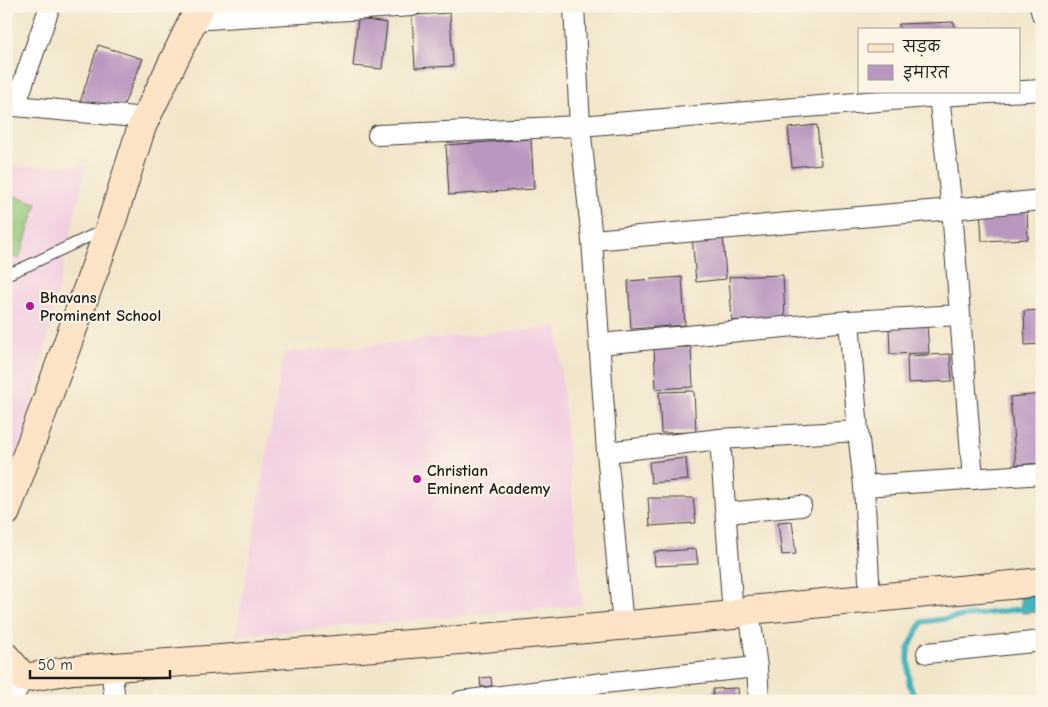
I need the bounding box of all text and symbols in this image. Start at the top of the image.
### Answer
legend [858,28,1020,92]
text: सड़क [902,38,941,57]
text: इमारत [903,64,950,82]
place label: Bhavans Prominent School [40,289,161,325]
marker: Bhavans Prominent School [24,300,36,312]
place label: Christian Eminent Academy [427,462,551,498]
marker: Christian Eminent Academy [411,473,423,485]
scale bar [30,647,170,679]
text: 50 m [38,656,73,674]

